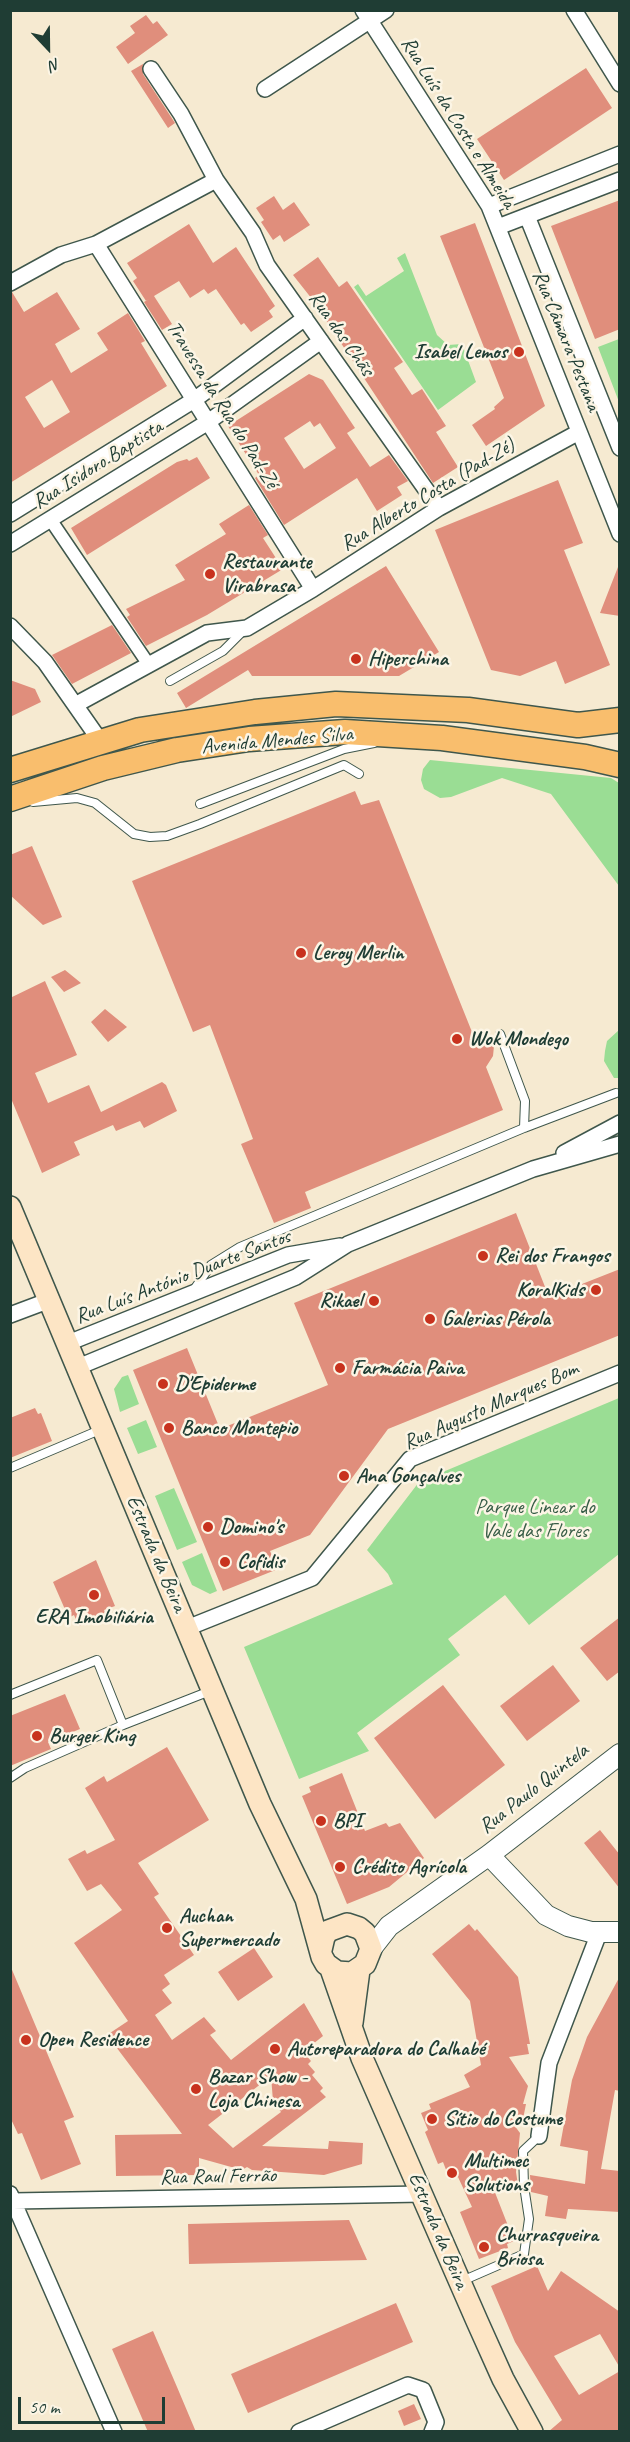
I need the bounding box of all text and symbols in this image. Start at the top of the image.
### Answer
north arrow [18,18,78,78]
street label: Rua Luís da Costa e Almeida [395,32,521,214]
text: N [46,54,63,76]
street label: Rua Câmara Pestana [526,267,606,415]
street label: Rua das Chãs [303,287,379,381]
street label: Travessa da Rua do Pad-Zé [160,317,284,493]
place label: Isabel Lemos [414,339,507,365]
marker: Isabel Lemos [512,345,526,359]
street label: Rua Isidoro Baptista [28,415,168,515]
street label: Rua Alberto Costa (Pad-Zé) [336,433,520,557]
place label: Restaurante Virabrasa [222,549,311,599]
marker: Restaurante Virabrasa [203,567,217,581]
place label: Hiperchina [368,646,448,672]
marker: Hiperchina [349,652,363,666]
street label: Avenida Mendes Silva [200,722,354,760]
place label: Leroy Merlin [313,940,404,966]
marker: Leroy Merlin [294,946,308,960]
place label: Wok Mondego [469,1026,568,1052]
marker: Wok Mondego [450,1032,464,1046]
street label: Rua Luís António Duarte Santos [72,1224,294,1330]
place label: Rei dos Frangos [495,1243,610,1269]
marker: Rei dos Frangos [476,1249,490,1263]
place label: KoralKids [516,1277,584,1303]
marker: KoralKids [589,1283,603,1297]
place label: Rikael [319,1288,362,1314]
marker: Rikael [367,1294,381,1308]
place label: Galerias Pérola [442,1306,550,1332]
marker: Galerias Pérola [423,1312,437,1326]
place label: Farmácia Paiva [352,1355,464,1381]
street label: Rua Augusto Marques Bom [400,1356,582,1456]
marker: Farmácia Paiva [333,1361,347,1375]
place label: D'Epiderme [175,1371,255,1397]
marker: D'Epiderme [156,1377,170,1391]
place label: Banco Montepio [181,1415,297,1441]
marker: Banco Montepio [162,1421,176,1435]
place label: Ana Gonçalves [356,1463,460,1489]
marker: Ana Gonçalves [337,1469,351,1483]
street label: Estrada da Beira [120,1492,192,1616]
park label: Parque Linear do Vale das Flores [475,1494,595,1544]
place label: Domino's [220,1514,283,1540]
marker: Domino's [201,1520,215,1534]
place label: Cofidis [237,1549,284,1575]
marker: Cofidis [218,1555,232,1569]
marker: ERA Imobiliária [87,1588,101,1602]
place label: ERA Imobiliária [35,1604,153,1630]
place label: Burger King [49,1723,135,1749]
marker: Burger King [30,1729,44,1743]
street label: Rua Paulo Quintela [474,1738,594,1840]
place label: BPI [333,1808,362,1834]
marker: BPI [314,1814,328,1828]
place label: Crédito Agrícola [352,1854,466,1880]
marker: Crédito Agrícola [333,1860,347,1874]
place label: Auchan Supermercado [179,1903,279,1953]
marker: Auchan Supermercado [160,1921,174,1935]
place label: Open Residence [38,2027,148,2053]
marker: Open Residence [19,2033,33,2047]
place label: Autoreparadora do Calhabé [287,2036,485,2062]
marker: Autoreparadora do Calhabé [268,2042,282,2056]
place label: Bazar Show - Loja Chinesa [208,2064,307,2114]
marker: Bazar Show - Loja Chinesa [189,2082,203,2096]
place label: Sítio do Costume [444,2106,562,2132]
marker: Sítio do Costume [425,2112,439,2126]
place label: Multimec Solutions [464,2148,529,2198]
street label: Rua Raul Ferrão [160,2163,276,2191]
marker: Multimec Solutions [445,2166,459,2180]
street label: Estrada da Beira [402,2169,474,2293]
place label: Churrasqueira Briosa [496,2222,598,2272]
marker: Churrasqueira Briosa [477,2240,491,2254]
scale bar [21,2385,168,2423]
text: 50 m [29,2396,60,2418]

